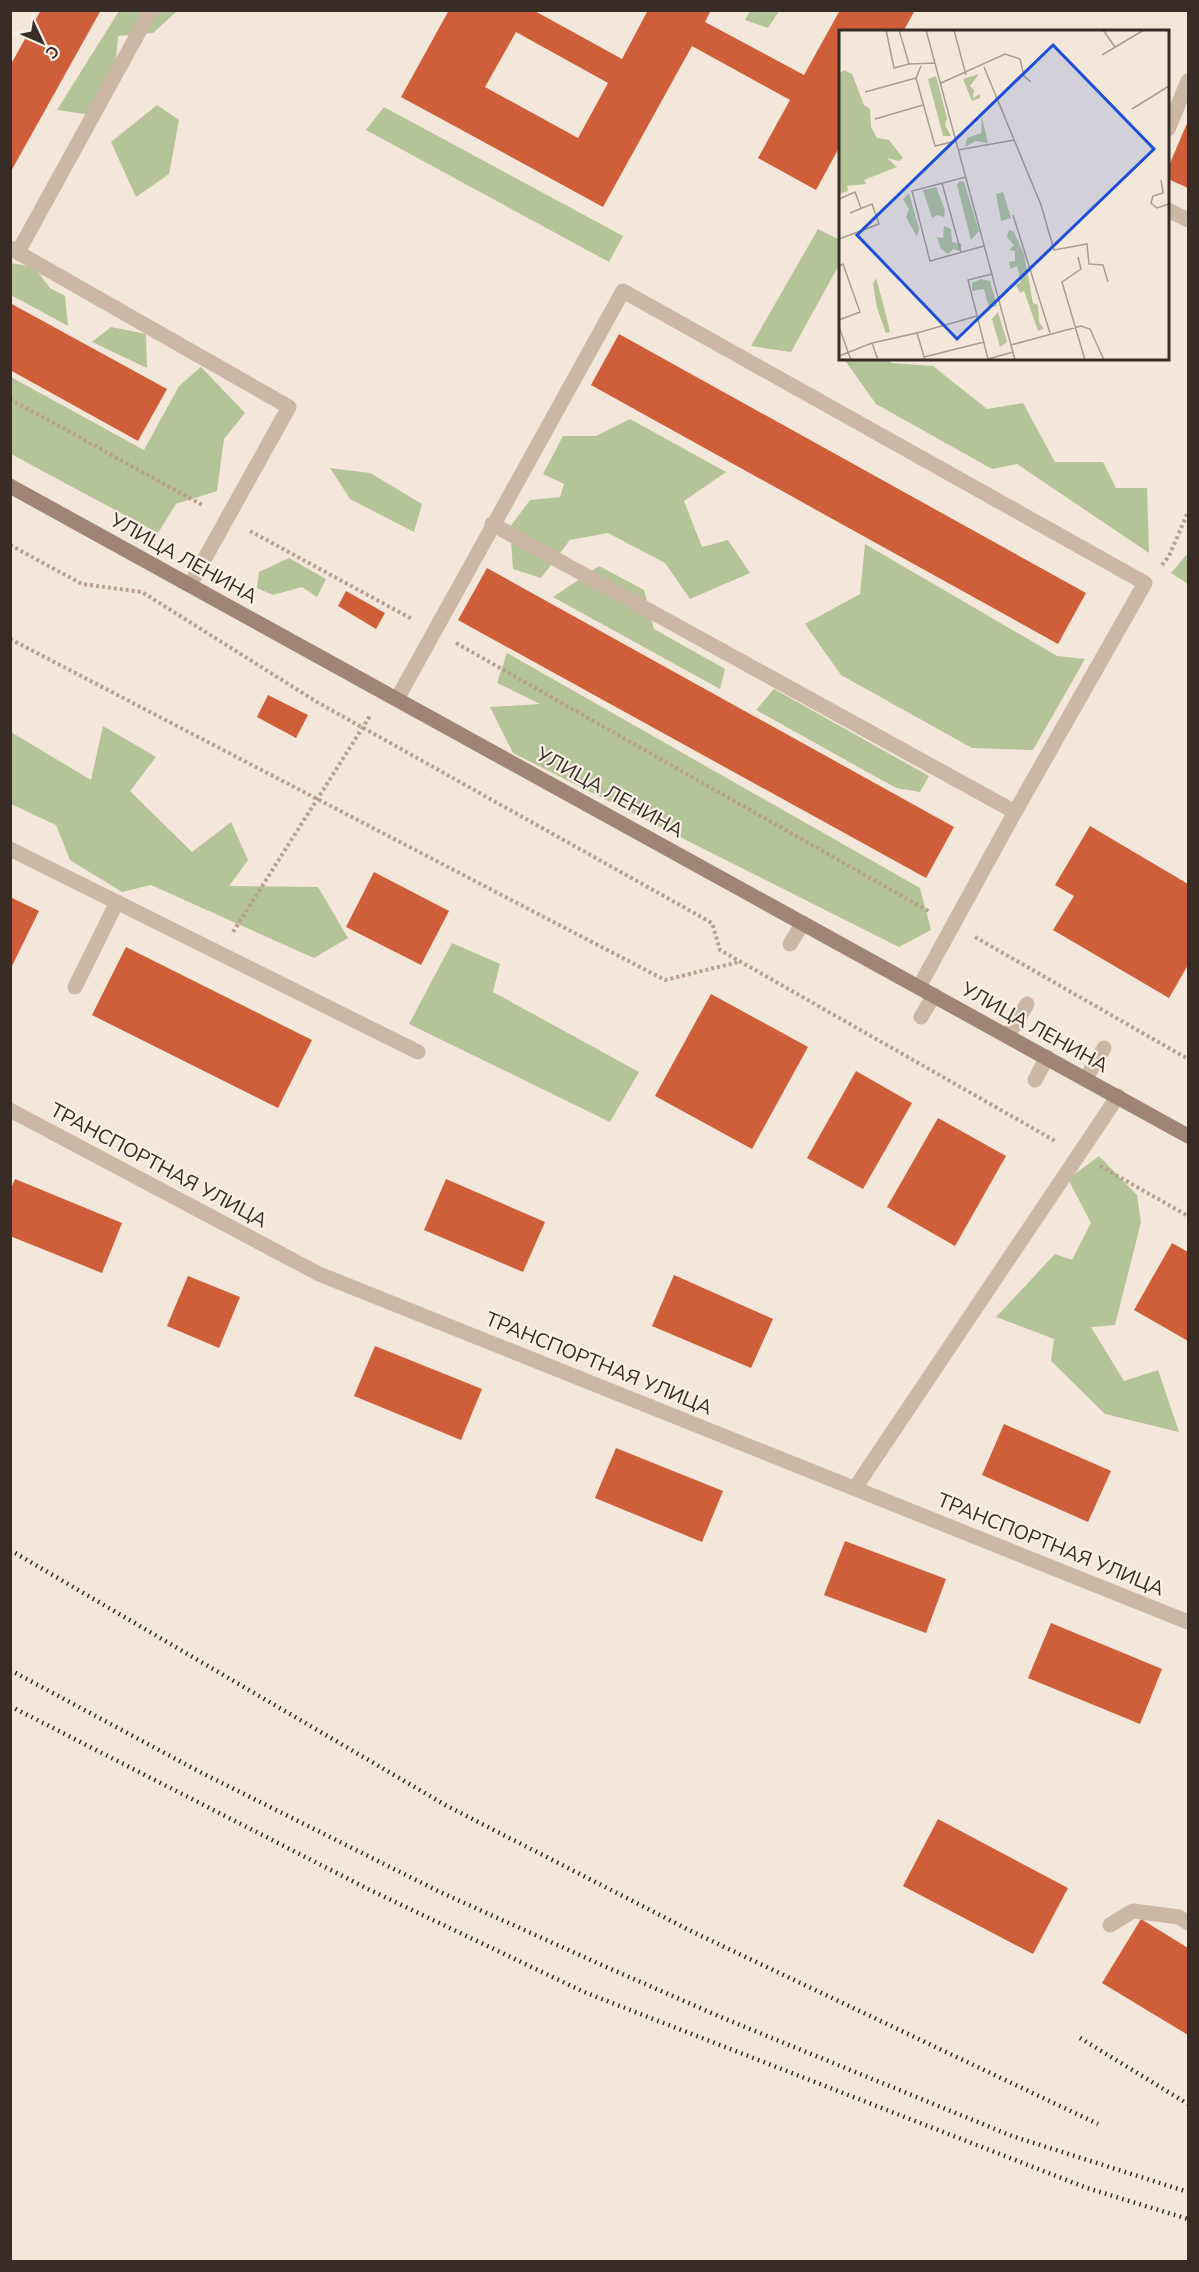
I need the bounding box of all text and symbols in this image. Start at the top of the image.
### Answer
north arrow [12,12,72,72]
inset map [839,30,1169,360]
text: С [40,40,64,63]
street label: УЛИЦА ЛЕНИНА [104,506,263,610]
street label: УЛИЦА ЛЕНИНА [530,740,689,844]
street label: УЛИЦА ЛЕНИНА [955,975,1114,1079]
street label: ТРАНСПОРТНАЯ УЛИЦА [45,1097,273,1234]
street label: ТРАНСПОРТНАЯ УЛИЦА [481,1306,717,1422]
street label: ТРАНСПОРТНАЯ УЛИЦА [933,1487,1169,1603]

